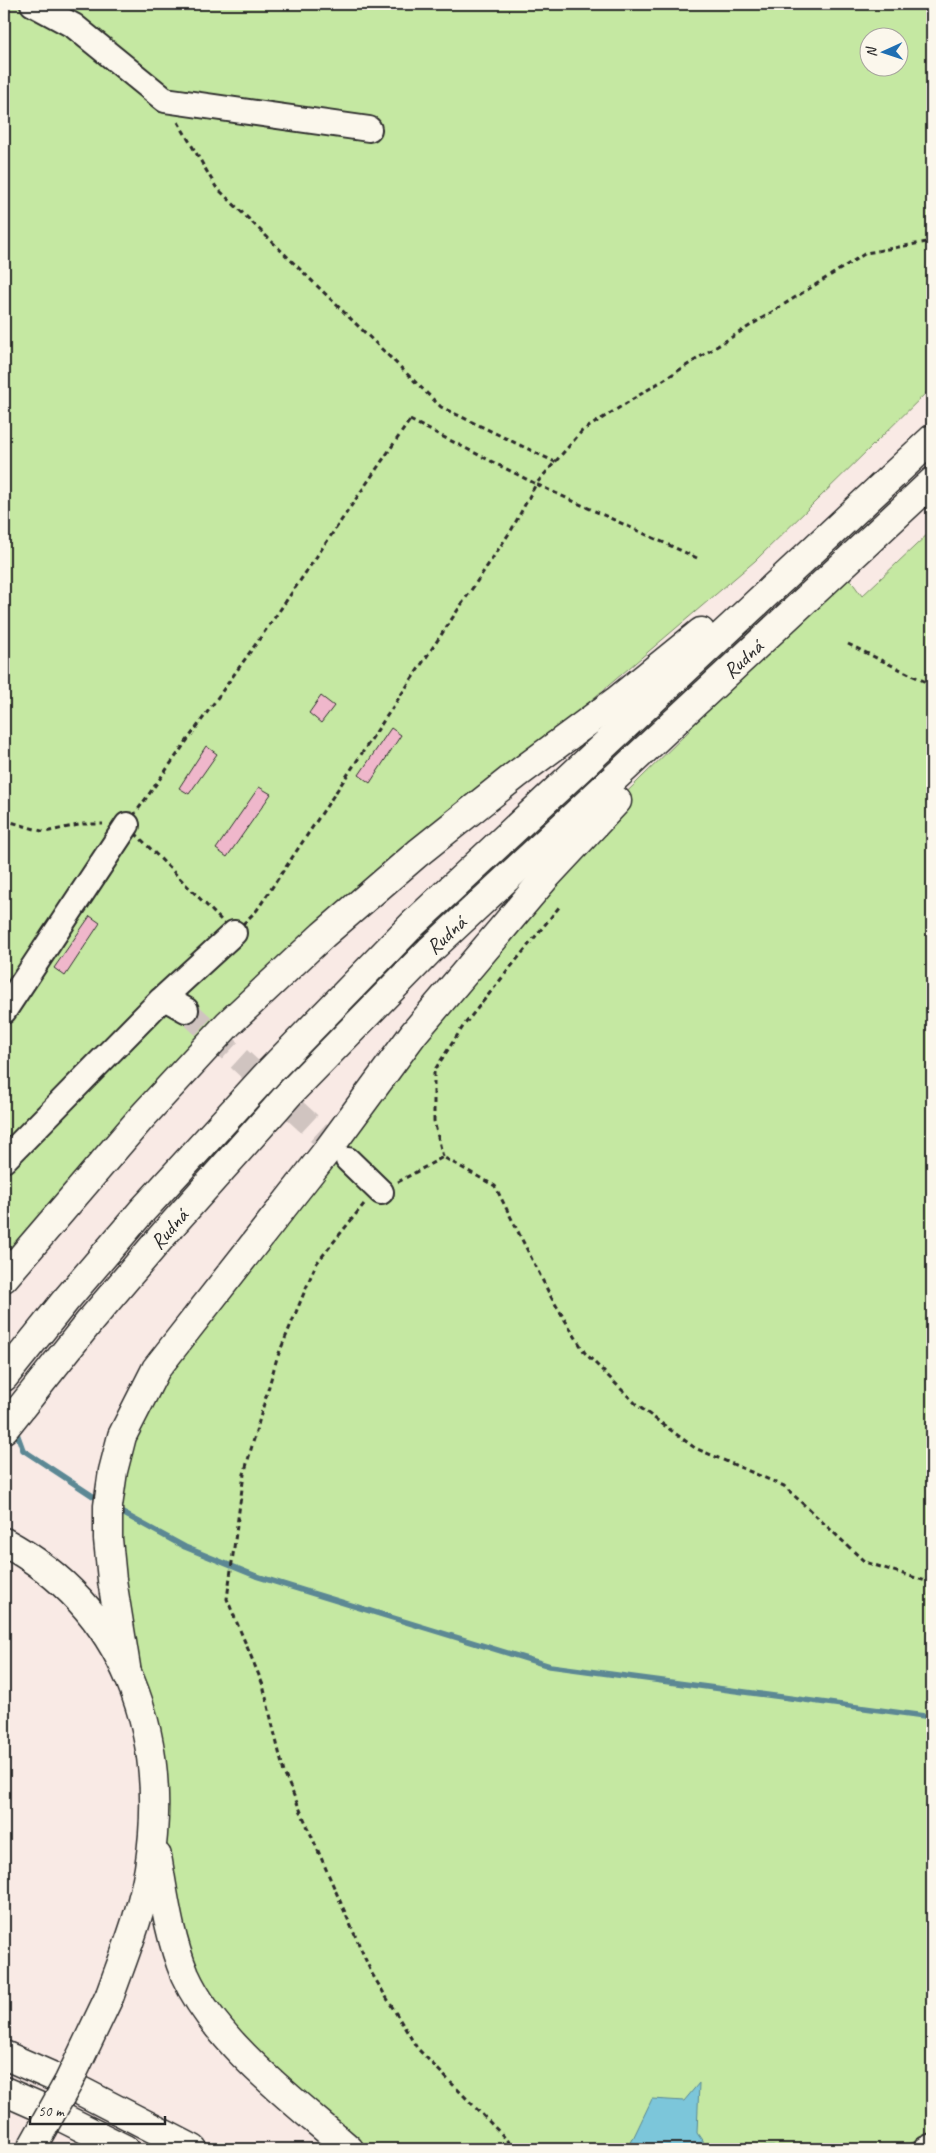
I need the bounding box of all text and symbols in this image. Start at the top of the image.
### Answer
north arrow [858,28,908,78]
text: N [863,46,880,57]
street label: Rudná [718,633,770,684]
street label: Rudná [421,909,473,960]
street label: Rudná [144,1202,195,1255]
scale bar [30,2093,165,2125]
text: 50 m [38,2102,65,2121]

